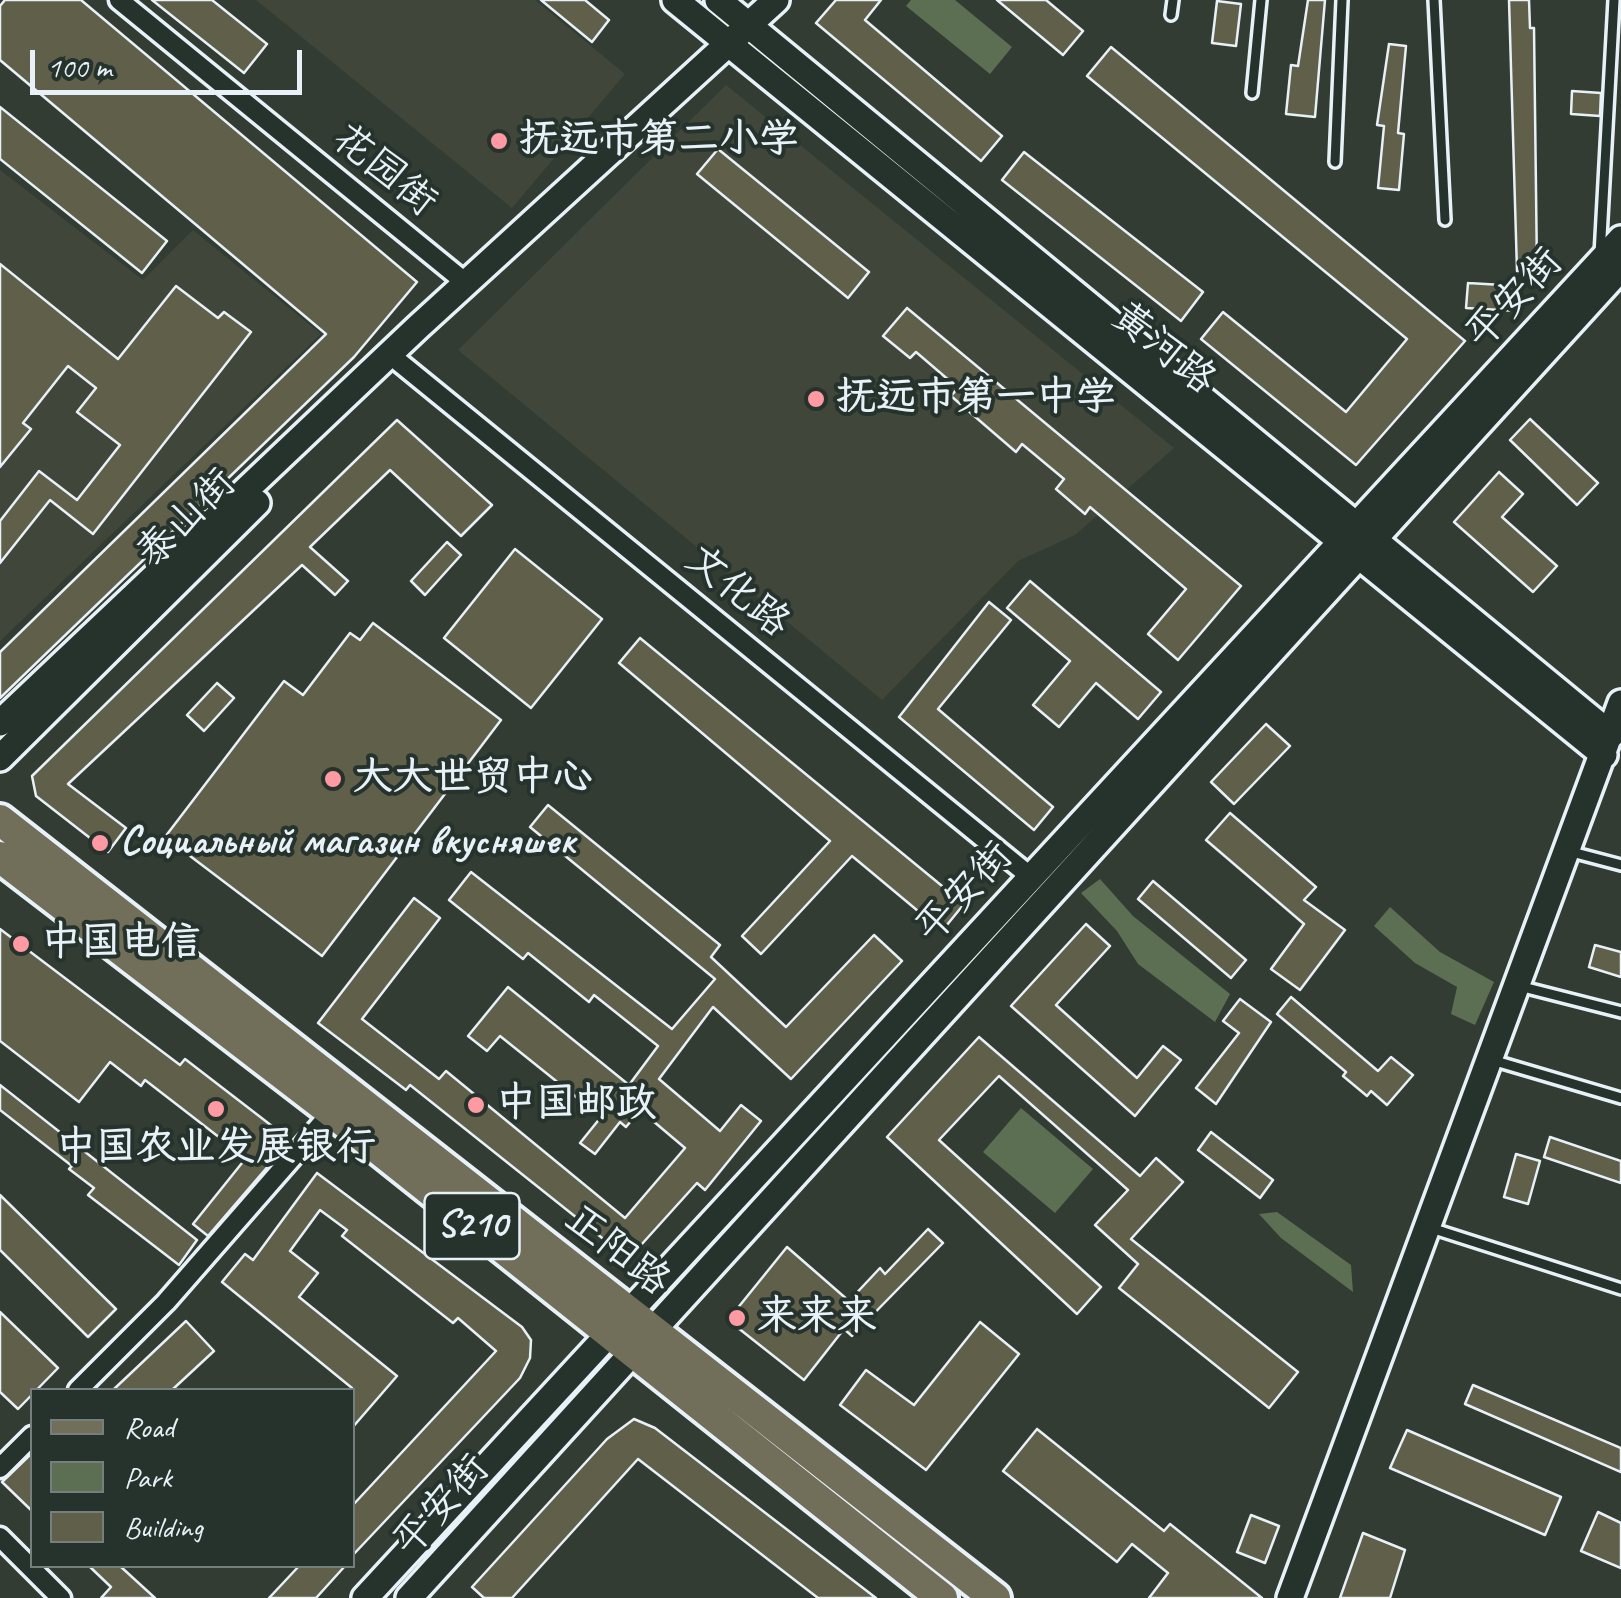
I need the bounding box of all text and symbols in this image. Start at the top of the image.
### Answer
scale bar [35,30,308,92]
text: 100 m [47,48,112,86]
street label: 花园街 [322,115,446,227]
place label: 抚远市第二小学 [519,117,799,165]
marker: 抚远市第二小学 [488,130,510,152]
street label: 平安街 [1457,239,1573,359]
street label: 黄河路 [1101,293,1225,405]
place label: 抚远市第一中学 [836,375,1116,423]
marker: 抚远市第一中学 [805,388,827,410]
street label: 泰山街 [128,460,246,578]
street label: 文化路 [675,536,799,648]
place label: 大大世贸中心 [353,755,593,803]
marker: 大大世贸中心 [322,768,344,790]
place label: Социальный магазин вкусняшек [120,819,576,867]
marker: Социальный магазин вкусняшек [89,832,111,854]
street label: 平安街 [907,833,1023,953]
place label: 中国电信 [41,920,201,968]
marker: 中国电信 [10,933,32,955]
place label: 中国邮政 [496,1081,656,1129]
marker: 中国邮政 [465,1094,487,1116]
marker: 中国农业发展银行 [205,1098,227,1120]
place label: 中国农业发展银行 [56,1125,376,1173]
road number: S210 [424,1193,520,1259]
street label: 正阳路 [555,1195,679,1307]
place label: 来来来 [757,1294,877,1342]
marker: 来来来 [726,1307,748,1329]
legend [30,1388,355,1568]
text: Road [124,1408,174,1446]
street label: 平安街 [384,1445,500,1567]
text: Park [124,1458,172,1496]
text: Building [124,1508,203,1546]

